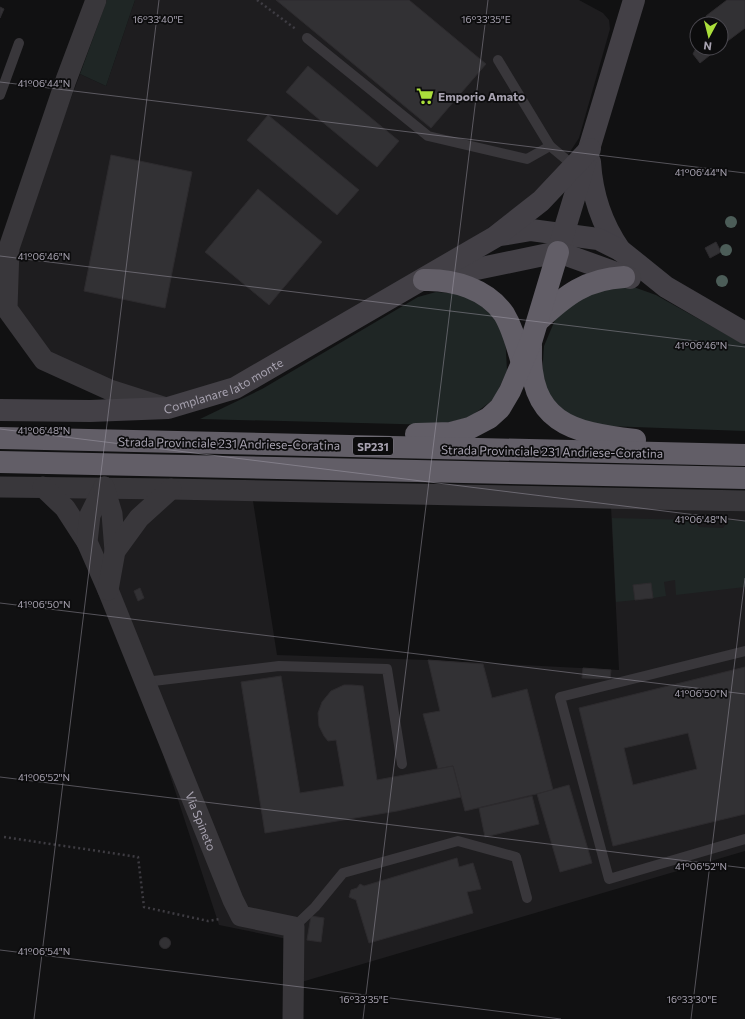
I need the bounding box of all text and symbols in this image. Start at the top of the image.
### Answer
text: 16°33'40"E [133,13,183,25]
text: 16°33'35"E [461,13,511,25]
north arrow [689,16,729,56]
text: N [703,39,713,53]
text: 41°06'44"N [18,77,70,89]
supermarket icon: Emporio Amato [415,86,435,106]
place label: Emporio Amato [438,89,525,103]
text: 41°06'44"N [675,166,727,178]
text: 41°06'46"N [18,250,70,262]
text: 41°06'46"N [675,339,727,351]
street label: Complanare lato monte [164,355,285,415]
text: 41°06'48"N [18,424,70,436]
street label: Strada Provinciale 231 Andriese-Coratina [118,434,340,452]
road number: SP231 [353,437,393,455]
street label: Strada Provinciale 231 Andriese-Coratina [441,442,663,460]
text: 41°06'48"N [675,513,727,525]
text: 41°06'50"N [18,598,70,610]
text: 41°06'50"N [675,687,727,699]
text: 41°06'52"N [18,771,70,783]
street label: Via Spineto [183,790,219,853]
text: 41°06'52"N [675,860,727,872]
text: 41°06'54"N [18,945,70,957]
text: 16°33'35"E [339,993,389,1005]
text: 16°33'30"E [667,993,717,1005]

